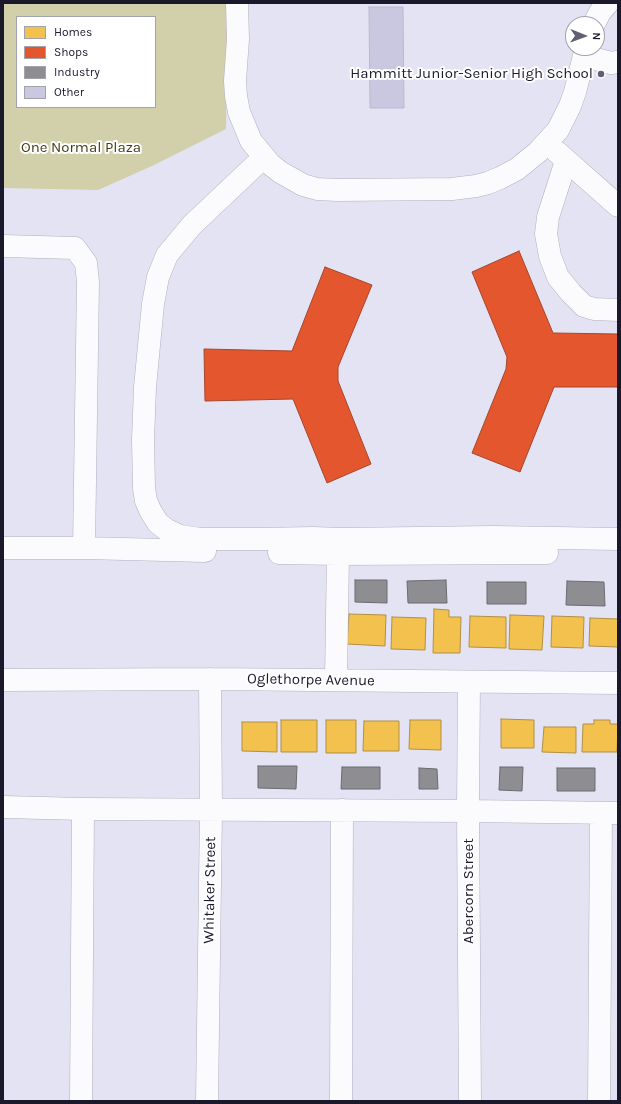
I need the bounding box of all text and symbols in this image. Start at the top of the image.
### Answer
legend [16,16,156,108]
north arrow [565,16,605,56]
text: Homes [54,25,92,39]
text: N [590,32,603,40]
text: Shops [54,45,88,59]
text: Industry [54,65,100,79]
place label: Hammitt Junior-Senior High School [350,65,593,83]
marker: Hammitt Junior-Senior High School [596,69,606,79]
text: Other [54,85,84,99]
park label: One Normal Plaza [21,139,141,157]
street label: Oglethorpe Avenue [247,670,375,690]
street label: Whitaker Street [200,836,220,944]
street label: Abercorn Street [460,838,478,944]

